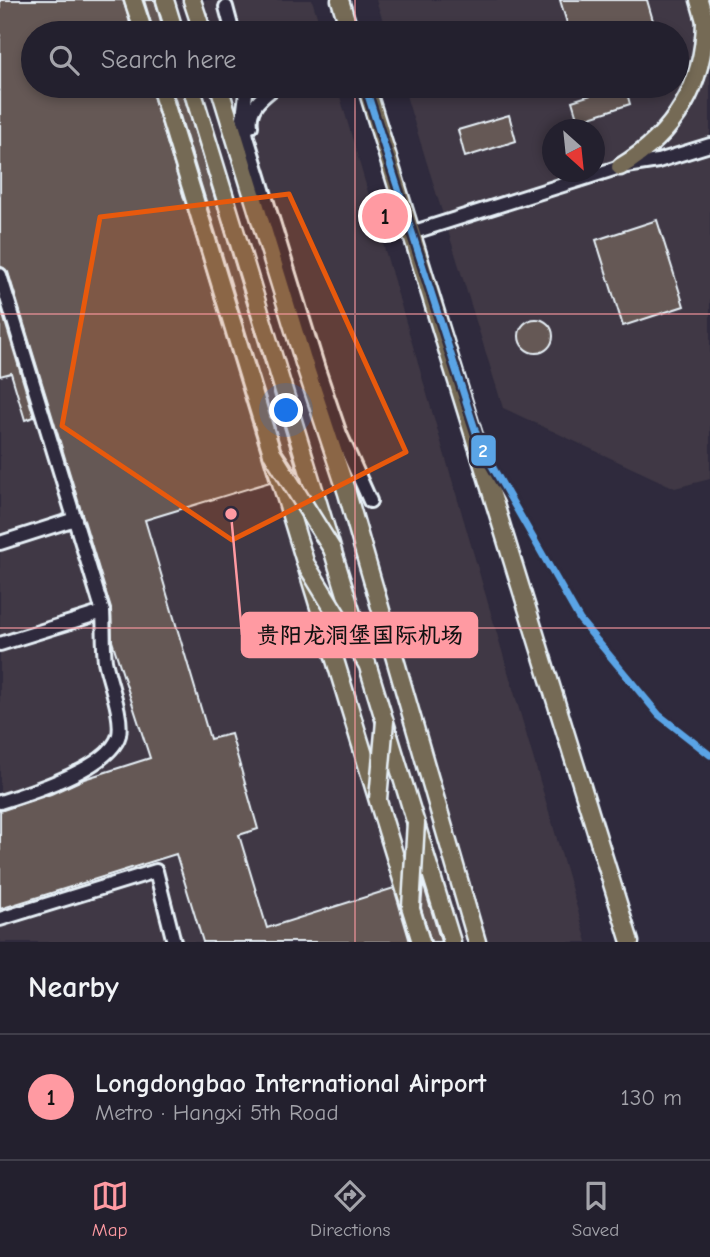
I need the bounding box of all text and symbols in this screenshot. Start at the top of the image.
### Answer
search box [21,21,689,98]
icon: search [45,41,83,79]
text: Search here [101,45,236,75]
north arrow [542,119,605,182]
pin: 1 [362,190,408,242]
your location [269,393,303,427]
line badge: 2 [470,434,497,467]
text: 2 [478,440,488,462]
callout: 贵阳龙洞堡国际机场 [242,613,477,657]
text: 贵阳龙洞堡国际机场 [257,622,464,649]
text: Nearby [28,970,119,1005]
text: Longdongbao International Airport [95,1069,486,1099]
text: 1 [46,1084,56,1111]
text: 130 m [621,1084,682,1111]
text: Metro · Hangxi 5th Road [95,1099,339,1126]
tab: Map [91,1177,129,1241]
tab: Directions [310,1177,390,1241]
tab: Saved [572,1177,619,1241]

